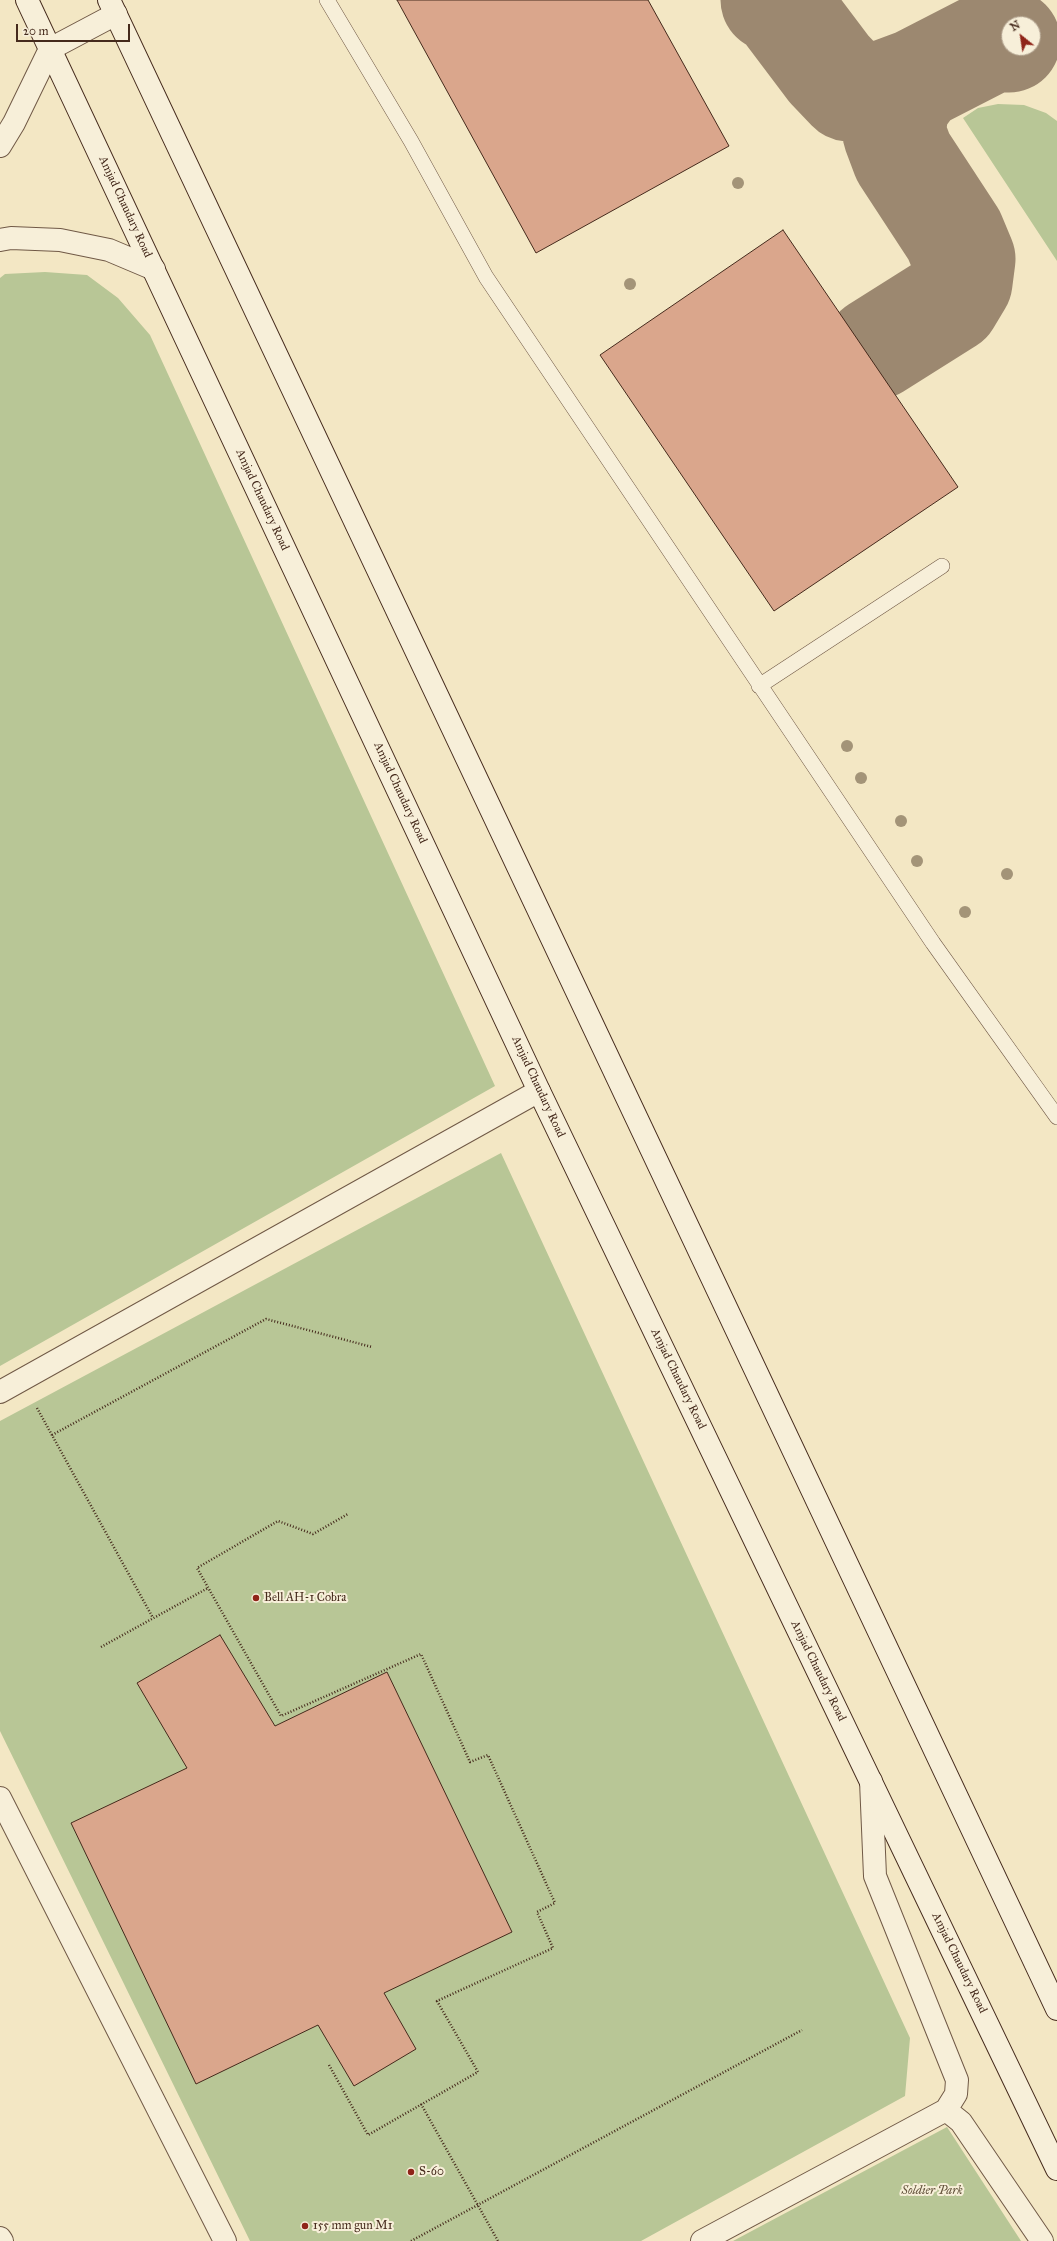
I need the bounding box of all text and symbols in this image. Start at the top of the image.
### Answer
scale bar [18,16,132,42]
north arrow [1001,16,1041,56]
text: N [1008,18,1023,34]
text: 20 m [23,24,49,38]
street label: Amjad Chaudary Road [95,154,155,260]
street label: Amjad Chaudary Road [232,447,292,553]
street label: Amjad Chaudary Road [370,740,430,846]
street label: Amjad Chaudary Road [508,1034,568,1140]
street label: Amjad Chaudary Road [647,1326,709,1432]
place label: Bell AH-1 Cobra [264,1591,346,1605]
marker: Bell AH-1 Cobra [251,1593,261,1603]
street label: Amjad Chaudary Road [787,1618,849,1724]
street label: Amjad Chaudary Road [928,1910,990,2016]
place label: S-60 [419,2165,444,2179]
marker: S-60 [406,2167,416,2177]
park label: Soldier Park [901,2184,963,2198]
place label: 155 mm gun M1 [313,2219,392,2233]
marker: 155 mm gun M1 [300,2221,310,2231]

